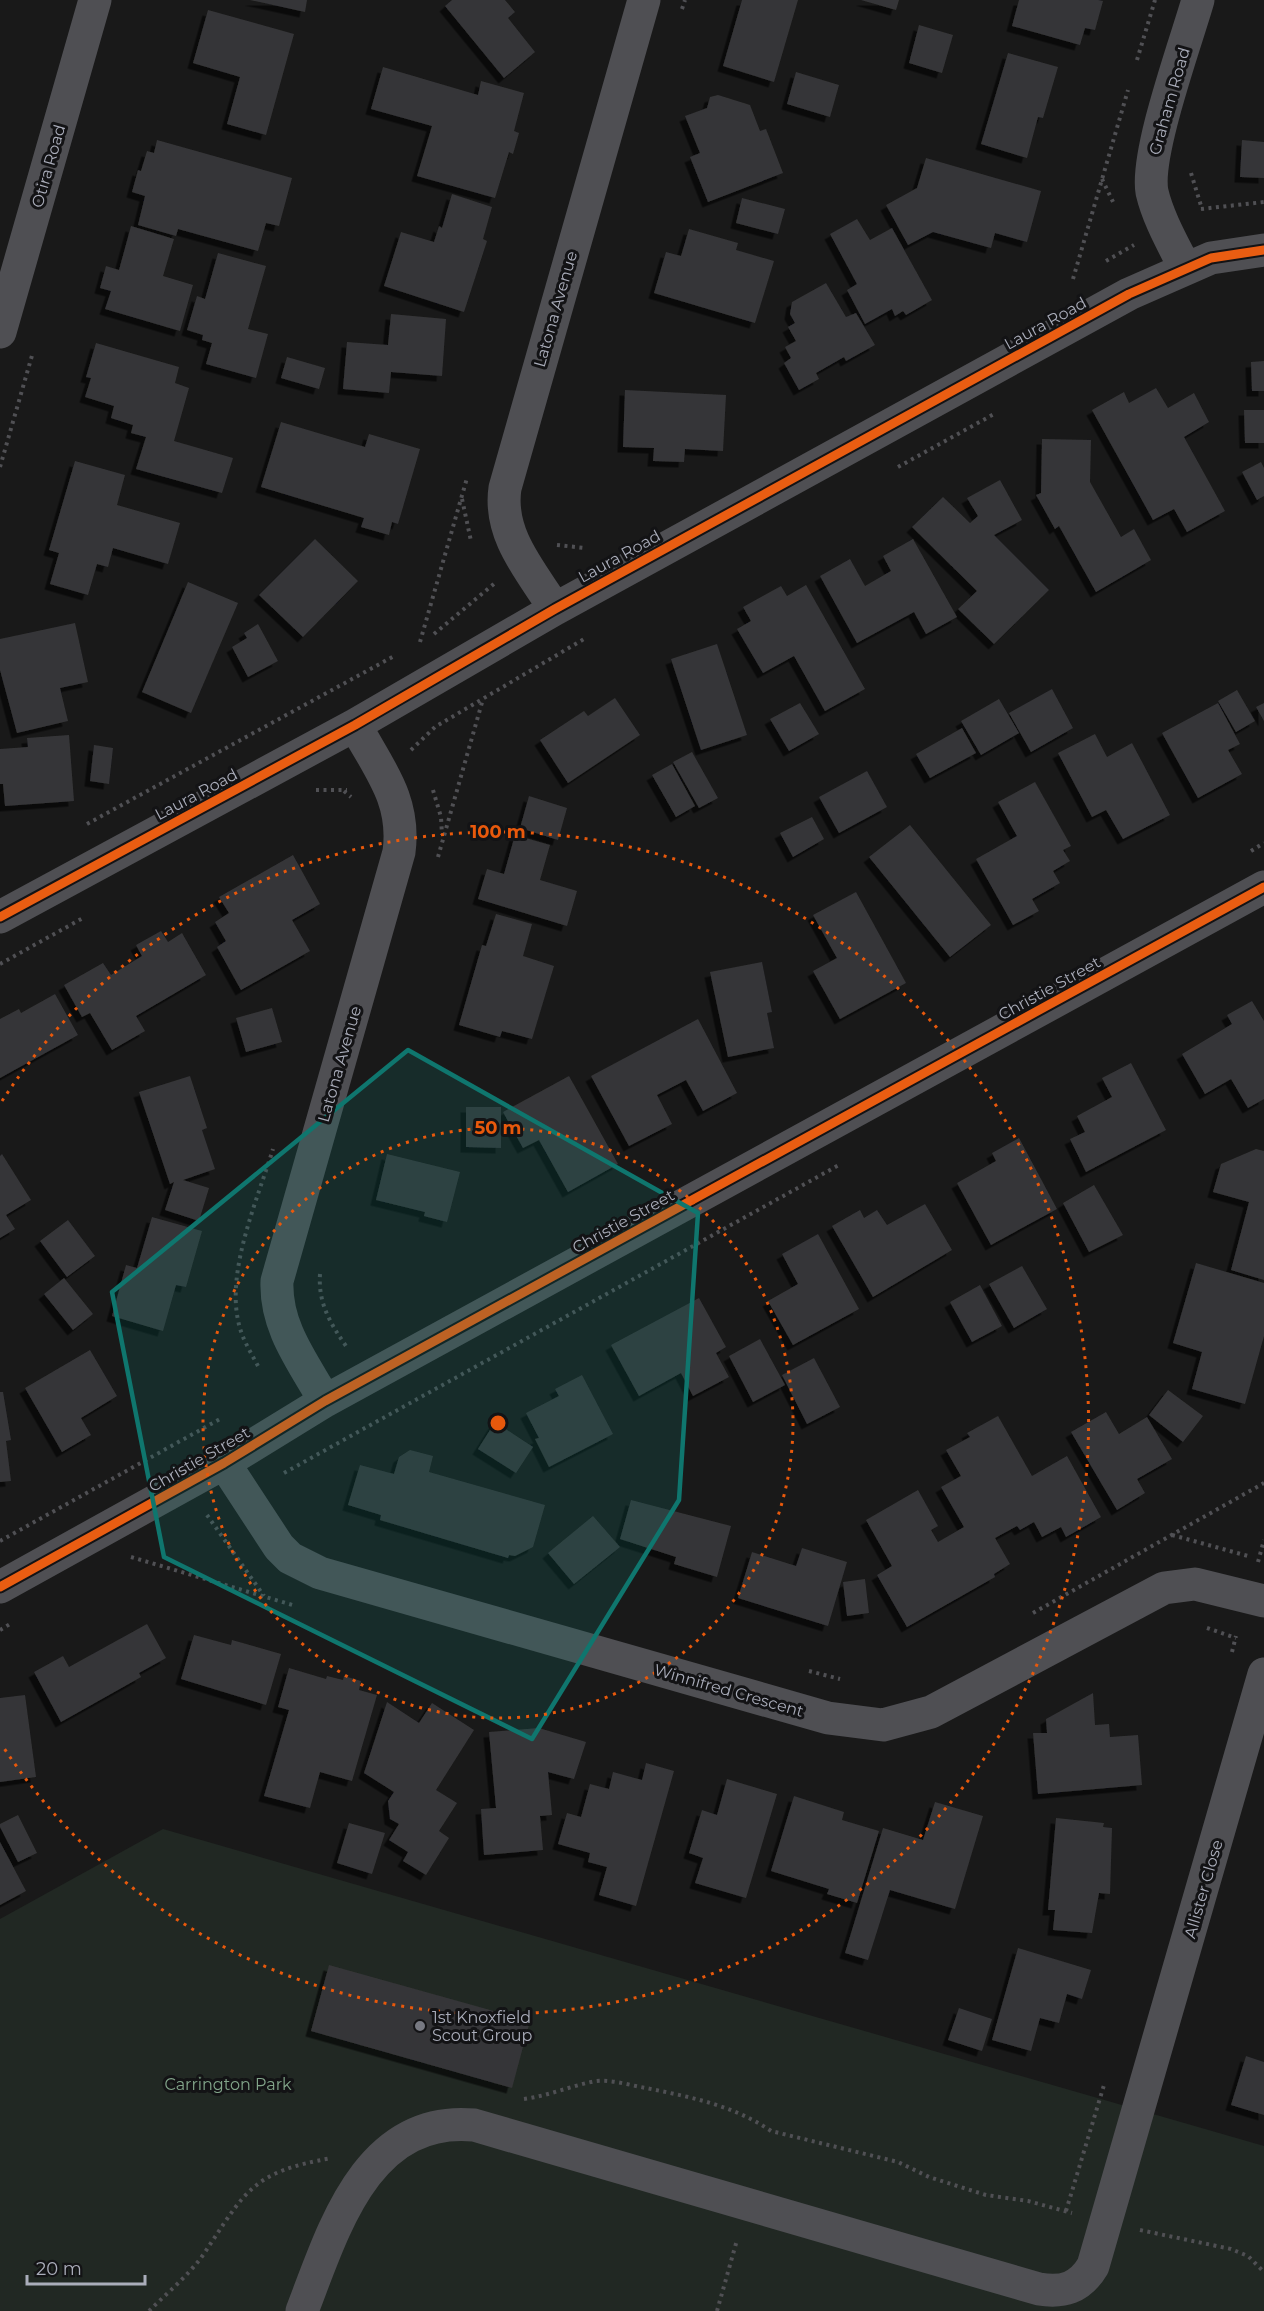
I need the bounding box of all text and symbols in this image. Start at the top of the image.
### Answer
street label: Graham Road [1145,45,1194,157]
street label: Otira Road [28,122,69,210]
street label: Latona Avenue [530,249,581,369]
street label: Laura Road [1001,293,1090,354]
street label: Laura Road [575,526,664,587]
street label: Laura Road [152,765,241,824]
text: 100 m [470,821,526,843]
street label: Christie Street [995,952,1104,1024]
street label: Latona Avenue [314,1004,365,1124]
text: 50 m [475,1117,521,1139]
street label: Christie Street [569,1185,678,1257]
centre of rings [488,1413,508,1433]
street label: Christie Street [145,1423,254,1496]
street label: Winnifred Crescent [652,1660,806,1721]
street label: Allister Close [1180,1838,1227,1941]
place label: 1st Knoxfield Scout Group [432,2008,533,2045]
marker: 1st Knoxfield Scout Group [413,2019,427,2033]
park label: Carrington Park [164,2075,292,2094]
scale bar [27,2248,146,2286]
text: 20 m [36,2258,82,2280]

